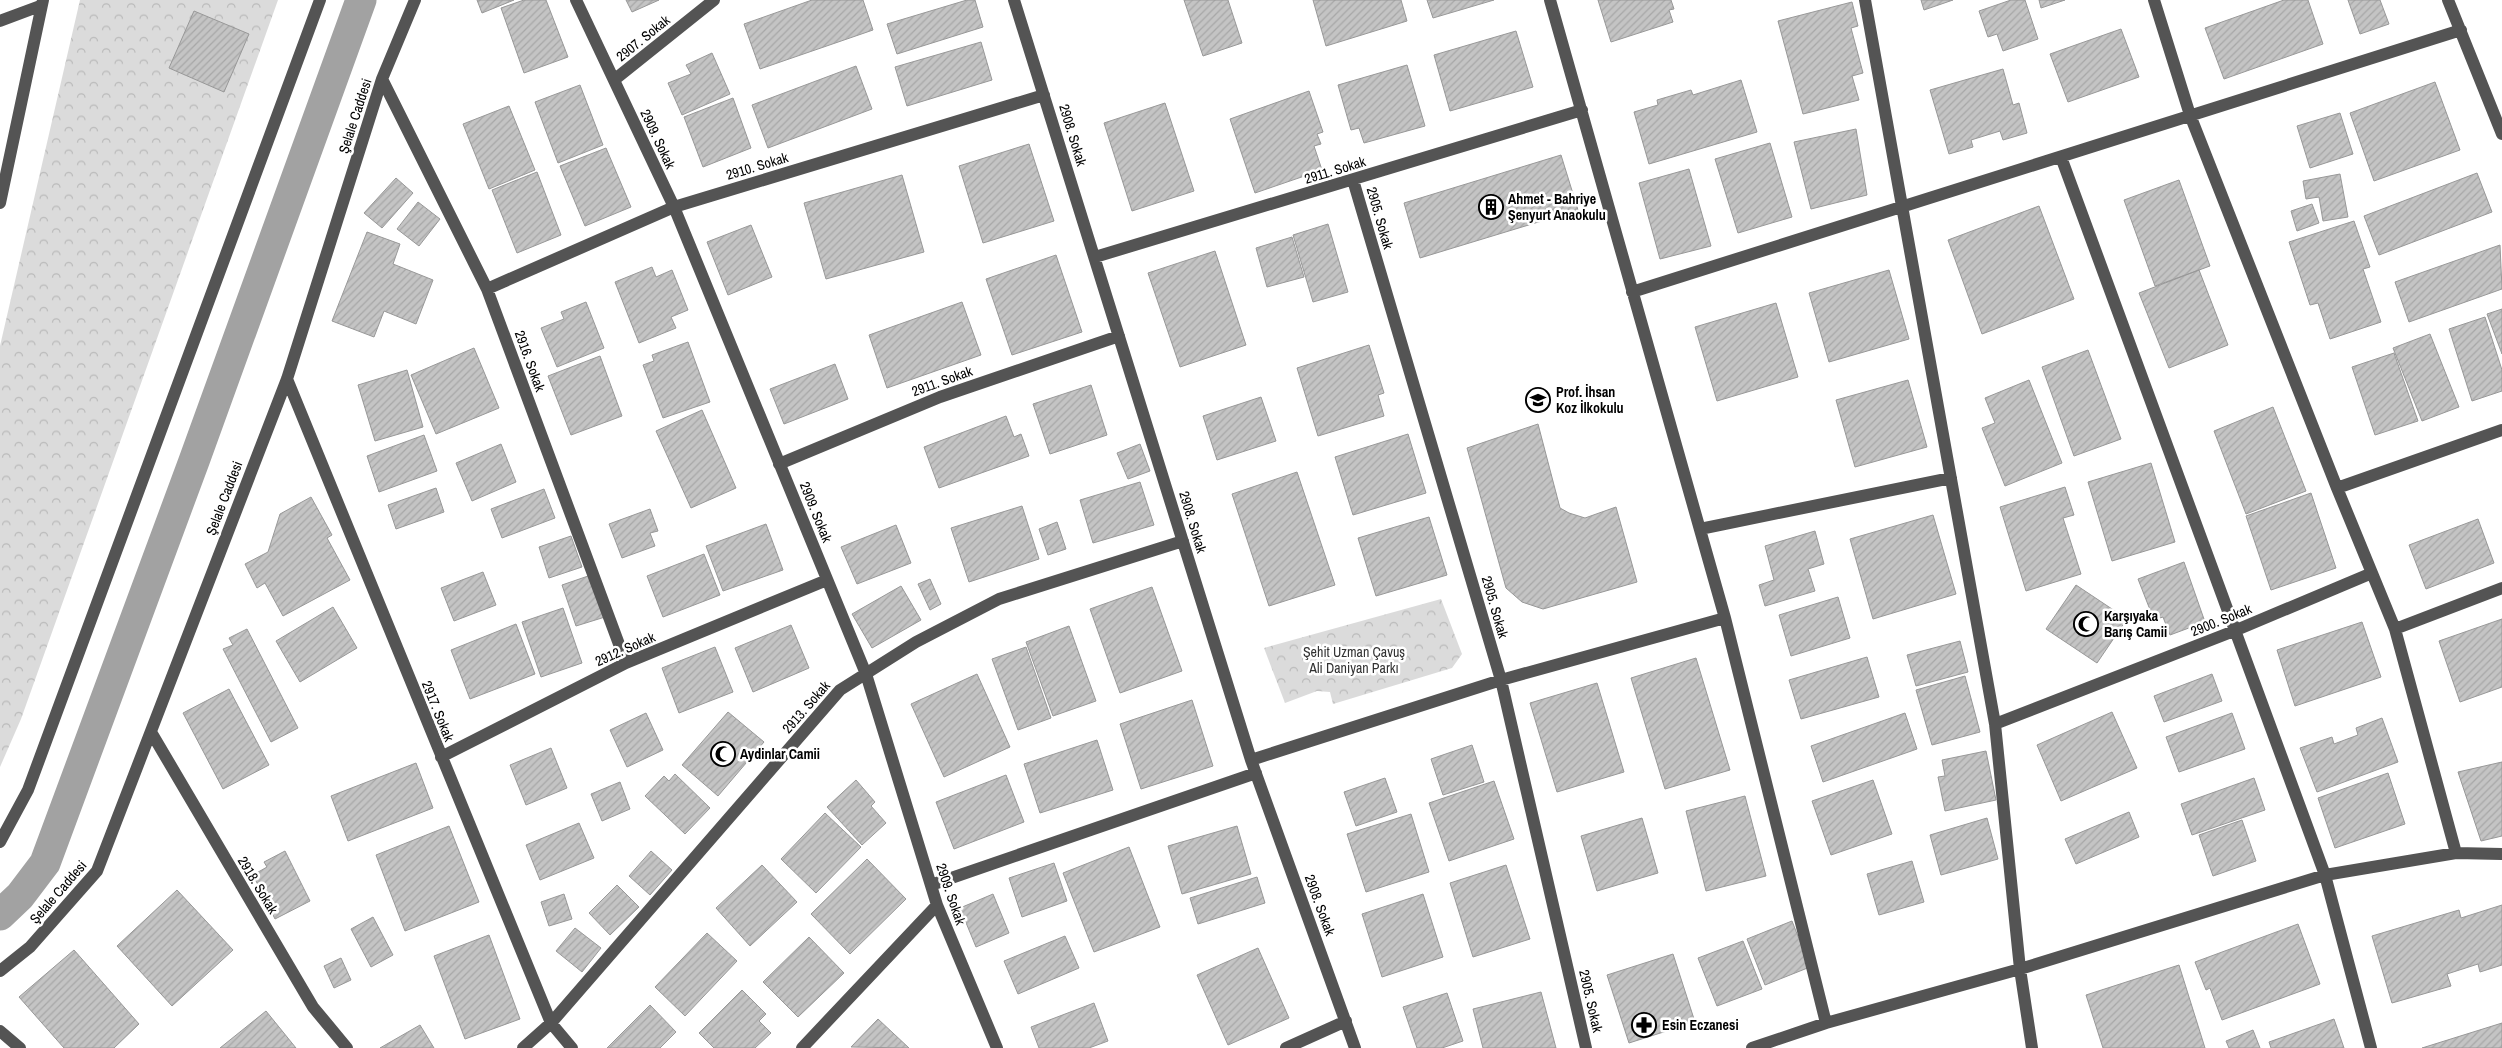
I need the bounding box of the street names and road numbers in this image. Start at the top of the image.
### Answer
street label: 2907. Sokak [613,11,674,65]
street label: Şelale Caddesi [334,76,376,156]
street label: 2908. Sokak [1055,102,1091,168]
street label: 2909. Sokak [636,106,680,172]
street label: 2910. Sokak [724,148,790,184]
street label: 2911. Sokak [1302,152,1368,188]
street label: 2905. Sokak [1363,185,1398,251]
street label: 2916. Sokak [511,328,549,394]
street label: 2911. Sokak [909,362,975,400]
street label: Şelale Caddesi [202,458,246,538]
street label: 2909. Sokak [796,479,836,545]
street label: 2908. Sokak [1175,489,1211,555]
street label: 2905. Sokak [1478,574,1513,640]
street label: 2900. Sokak [2188,600,2254,640]
street label: 2912. Sokak [592,628,658,670]
street label: 2913. Sokak [778,677,834,737]
street label: 2917. Sokak [418,678,458,744]
street label: 2918. Sokak [234,853,282,917]
street label: Şelale Caddesi [26,857,90,927]
street label: 2909. Sokak [932,861,970,927]
street label: 2908. Sokak [1301,872,1339,938]
street label: 2905. Sokak [1575,968,1607,1034]

